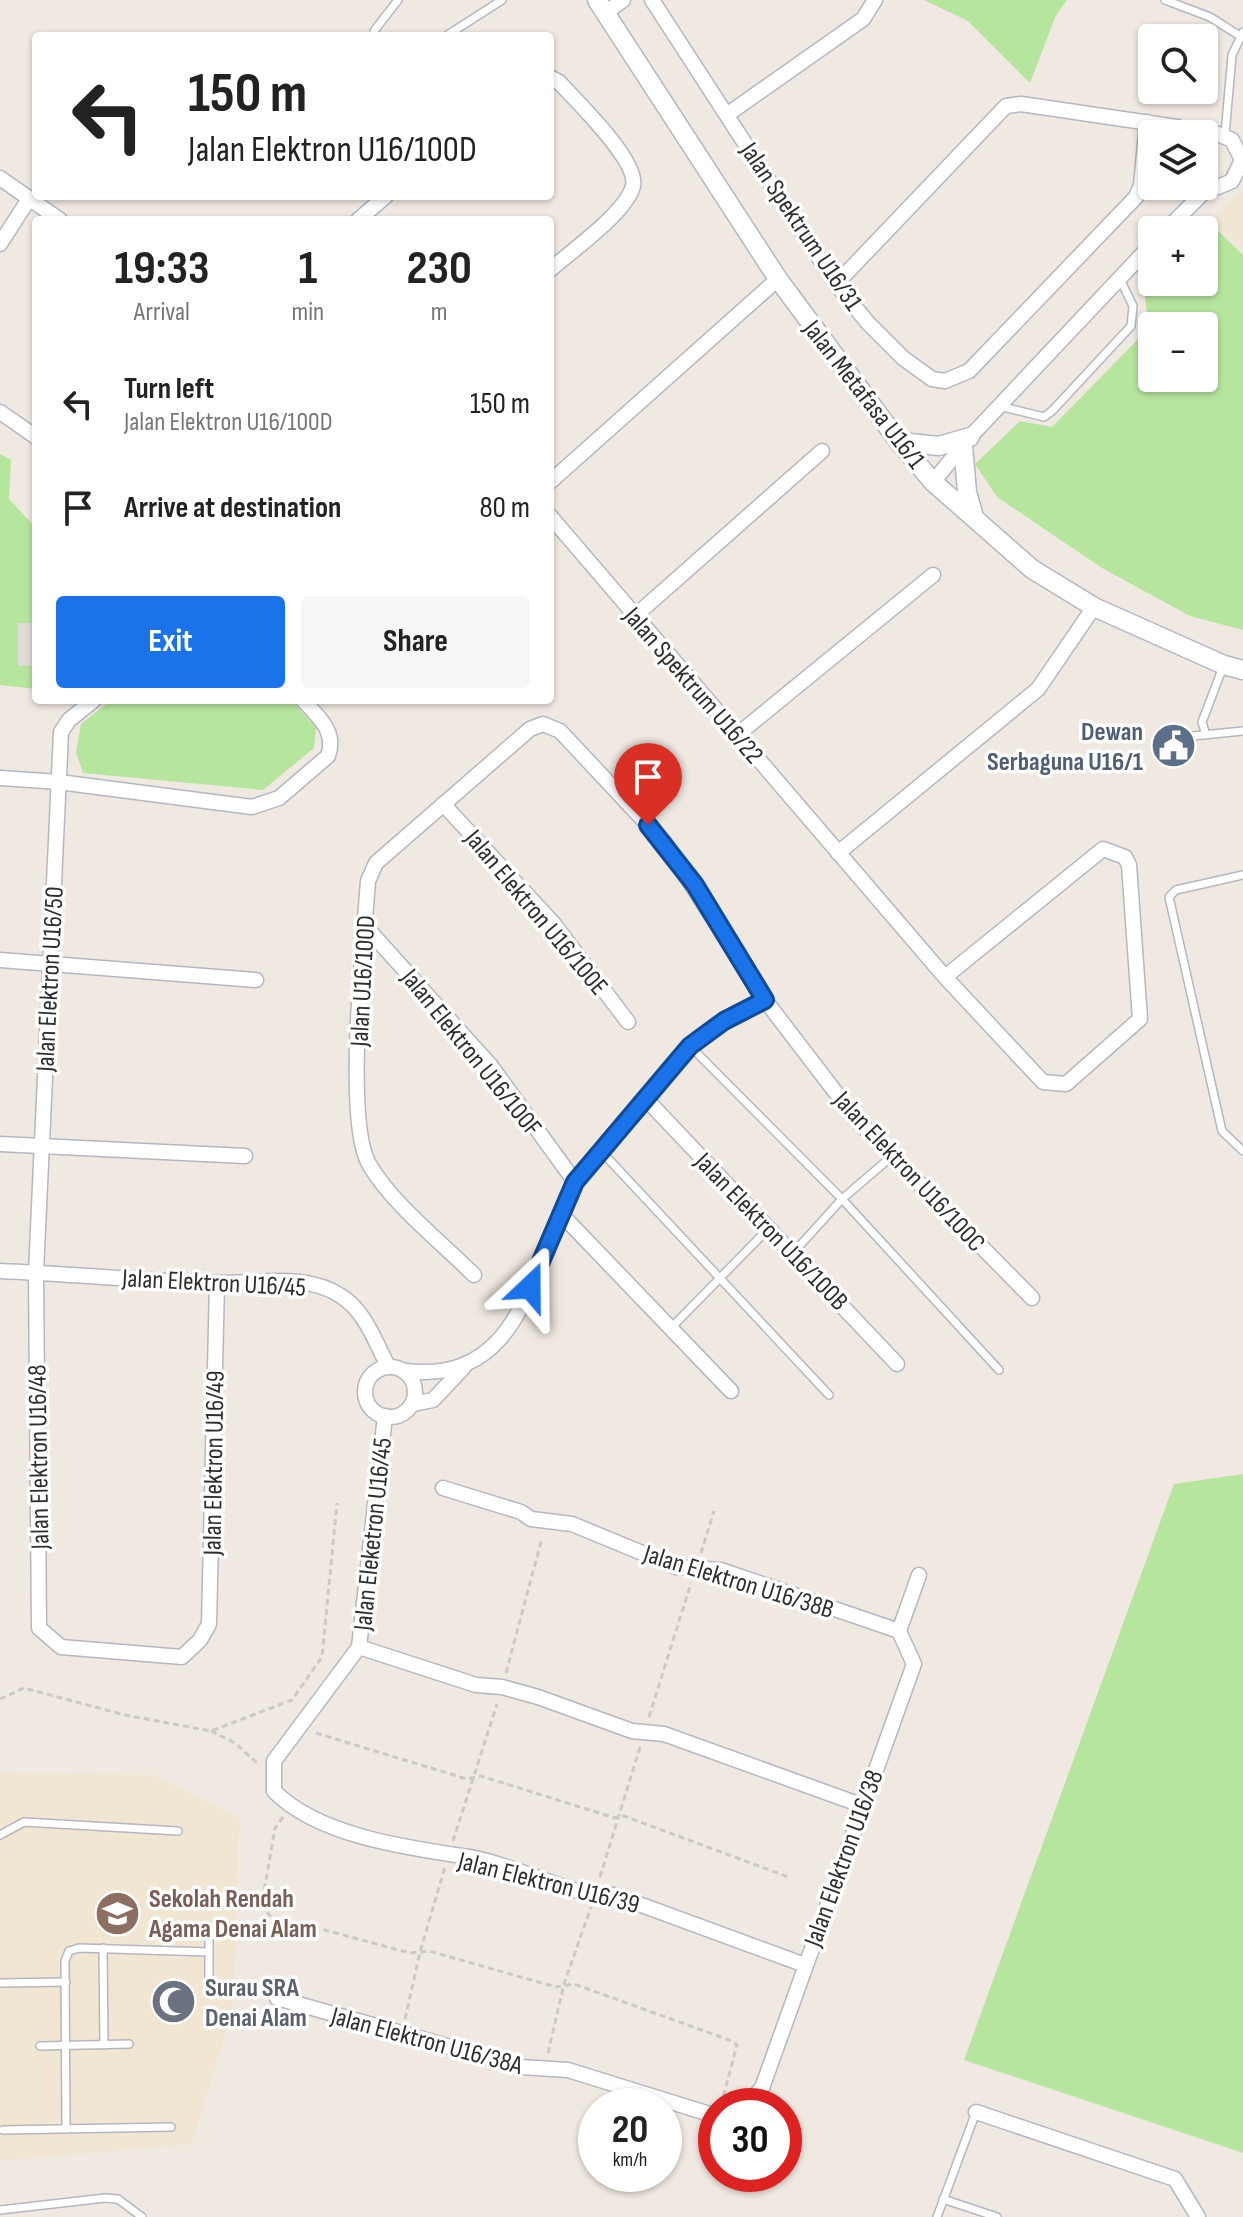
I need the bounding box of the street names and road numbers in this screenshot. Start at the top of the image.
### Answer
street label: Jalan Spektrum U16/31 [733,136,868,317]
street label: Jalan Metafasa U16/1 [796,314,931,475]
street label: Jalan Spektrum U16/22 [616,601,769,771]
street label: Jalan Elektron U16/100E [457,823,614,1002]
street label: Jalan Elektron U16/50 [30,886,71,1073]
street label: Jalan U16/100D [345,915,382,1049]
street label: Jalan Elektron U16/100F [393,962,548,1143]
street label: Jalan Elektron U16/100C [826,1085,991,1259]
street label: Jalan Elektron U16/100B [687,1146,854,1317]
street label: Jalan Elektron U16/45 [120,1263,307,1304]
street label: Jalan Elektron U16/48 [22,1364,57,1551]
street label: Jalan Elektron U16/49 [197,1370,232,1557]
street label: Jalan Eleketron U16/45 [348,1436,399,1633]
street label: Jalan Elektron U16/38B [639,1538,837,1626]
street label: Jalan Elektron U16/38 [798,1766,891,1952]
street label: Jalan Elektron U16/39 [454,1846,643,1921]
street label: Jalan Elektron U16/38A [327,2001,526,2082]

